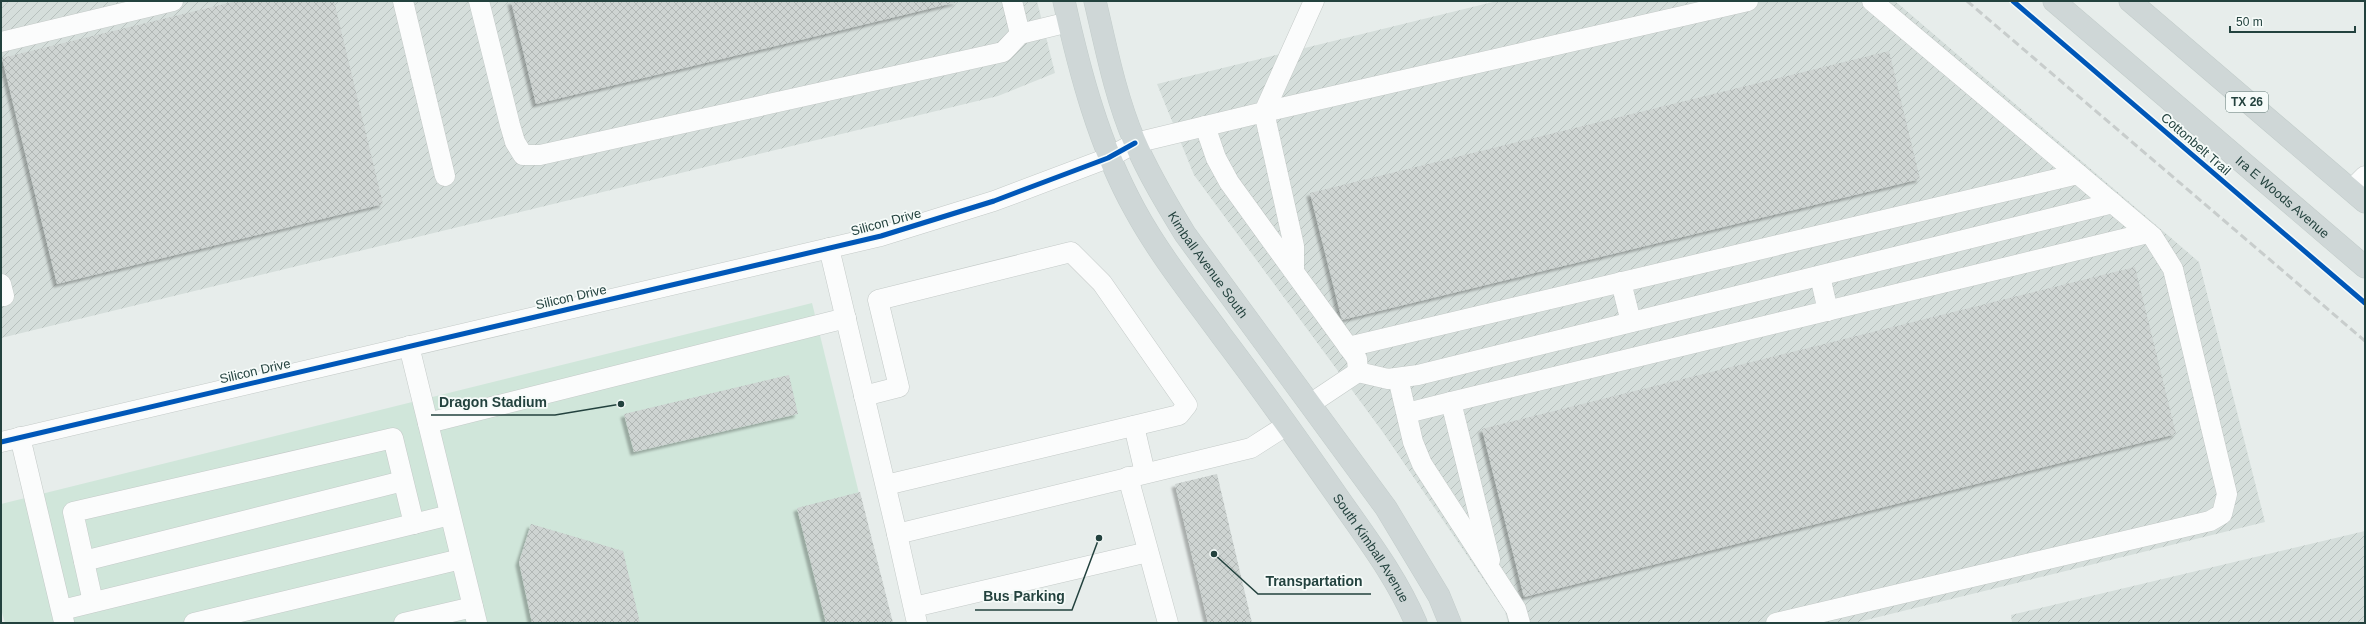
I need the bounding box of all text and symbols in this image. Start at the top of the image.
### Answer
scale bar [2230,8,2355,34]
text: 50 m [2236,15,2263,29]
road number: TX 26 [2226,92,2268,112]
street label: Cottonbelt Trail [2158,110,2234,178]
street label: Ira E Woods Avenue [2233,153,2333,241]
street label: Silicon Drive [849,205,923,239]
street label: Kimball Avenue South [1165,209,1251,321]
street label: Silicon Drive [534,282,608,312]
street label: Silicon Drive [218,356,292,386]
callout: Dragon Stadium [431,389,555,415]
text: Dragon Stadium [439,394,547,410]
street label: South Kimball Avenue [1330,491,1412,605]
callout: Transpartation [1258,568,1371,594]
text: Transpartation [1265,573,1363,589]
callout: Bus Parking [975,584,1072,610]
text: Bus Parking [983,588,1065,604]

